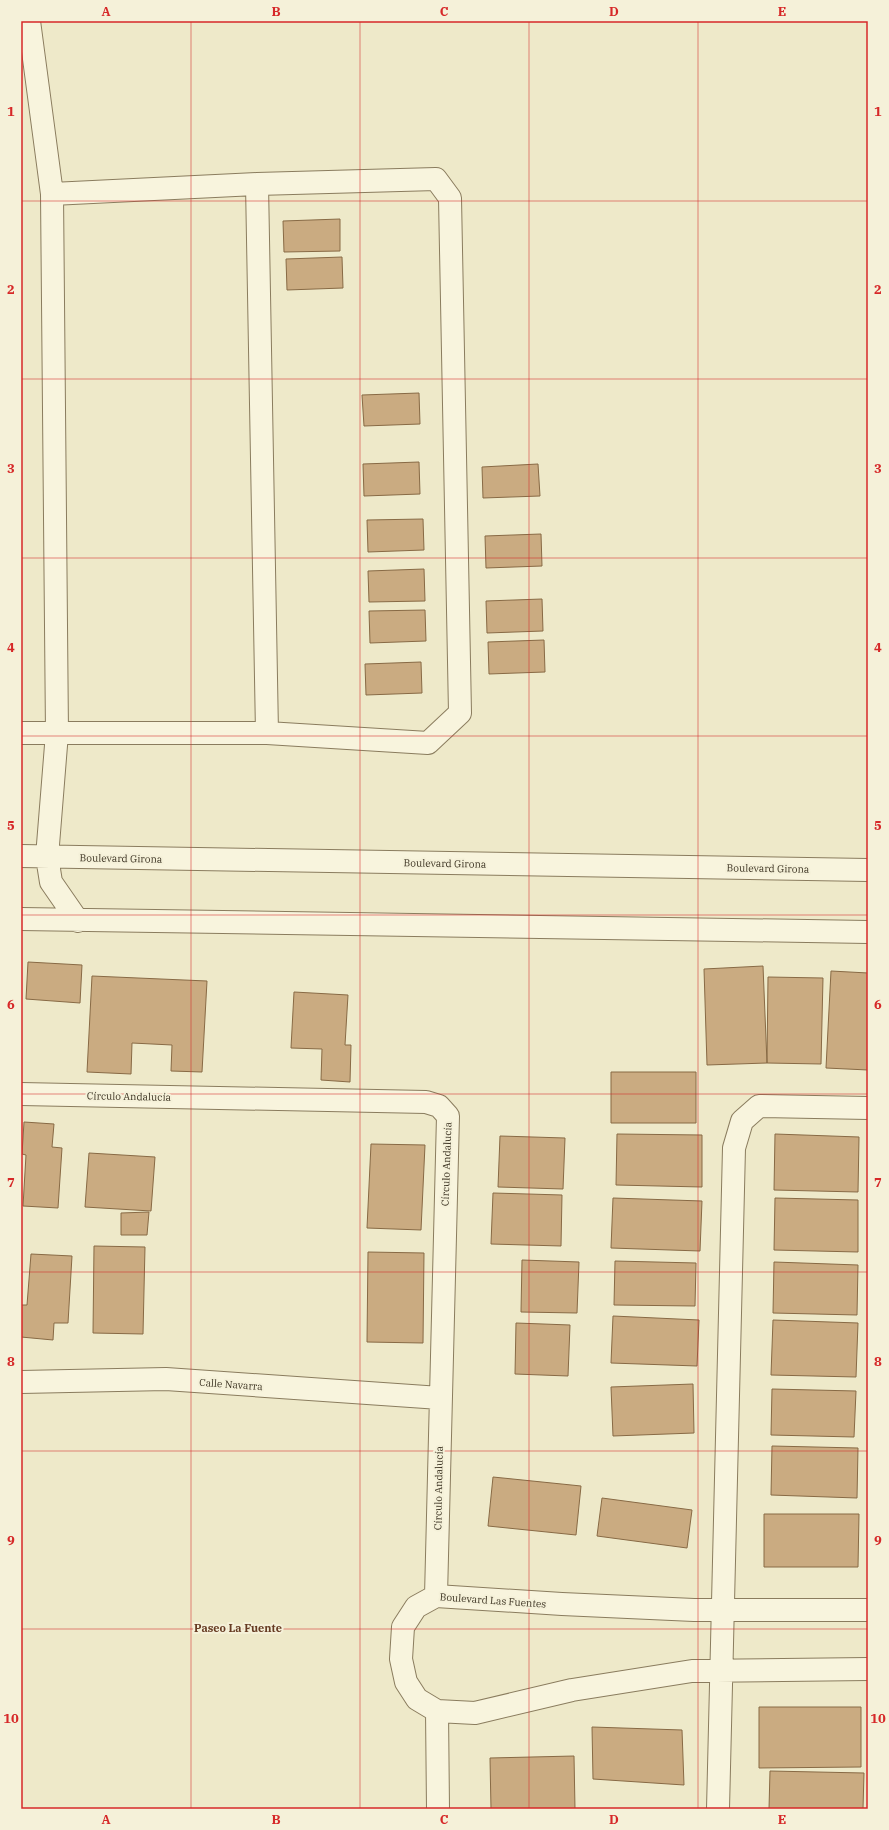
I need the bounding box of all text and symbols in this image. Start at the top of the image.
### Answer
text: A [101,3,111,20]
text: B [271,3,281,20]
text: C [440,3,449,20]
text: D [609,3,619,20]
text: E [778,3,786,20]
text: 1 [7,103,15,120]
text: 1 [874,103,882,120]
text: 2 [7,281,15,298]
text: 2 [874,281,882,298]
text: 3 [7,460,15,477]
text: 3 [874,460,882,477]
text: 4 [7,639,15,656]
text: 4 [874,639,882,656]
text: 5 [7,817,15,834]
text: 5 [874,817,882,834]
street label: Boulevard Girona [80,851,163,866]
street label: Boulevard Girona [404,856,487,871]
street label: Boulevard Girona [727,861,810,876]
text: 6 [7,996,15,1013]
text: 6 [874,996,882,1013]
street label: Círculo Andalucía [87,1089,172,1104]
street label: Círculo Andalucía [439,1121,454,1206]
text: 7 [7,1174,15,1191]
text: 7 [874,1174,882,1191]
text: 8 [7,1353,15,1370]
text: 8 [874,1353,882,1370]
street label: Calle Navarra [199,1376,264,1393]
street label: Círculo Andalucía [431,1445,446,1530]
text: 9 [7,1532,15,1549]
text: 9 [874,1532,882,1549]
street label: Boulevard Las Fuentes [439,1590,547,1611]
district label: Paseo La Fuente [194,1621,282,1635]
text: 10 [3,1710,19,1727]
text: 10 [870,1710,886,1727]
text: A [101,1811,111,1828]
text: B [271,1811,281,1828]
text: C [440,1811,449,1828]
text: D [609,1811,619,1828]
text: E [778,1811,786,1828]

